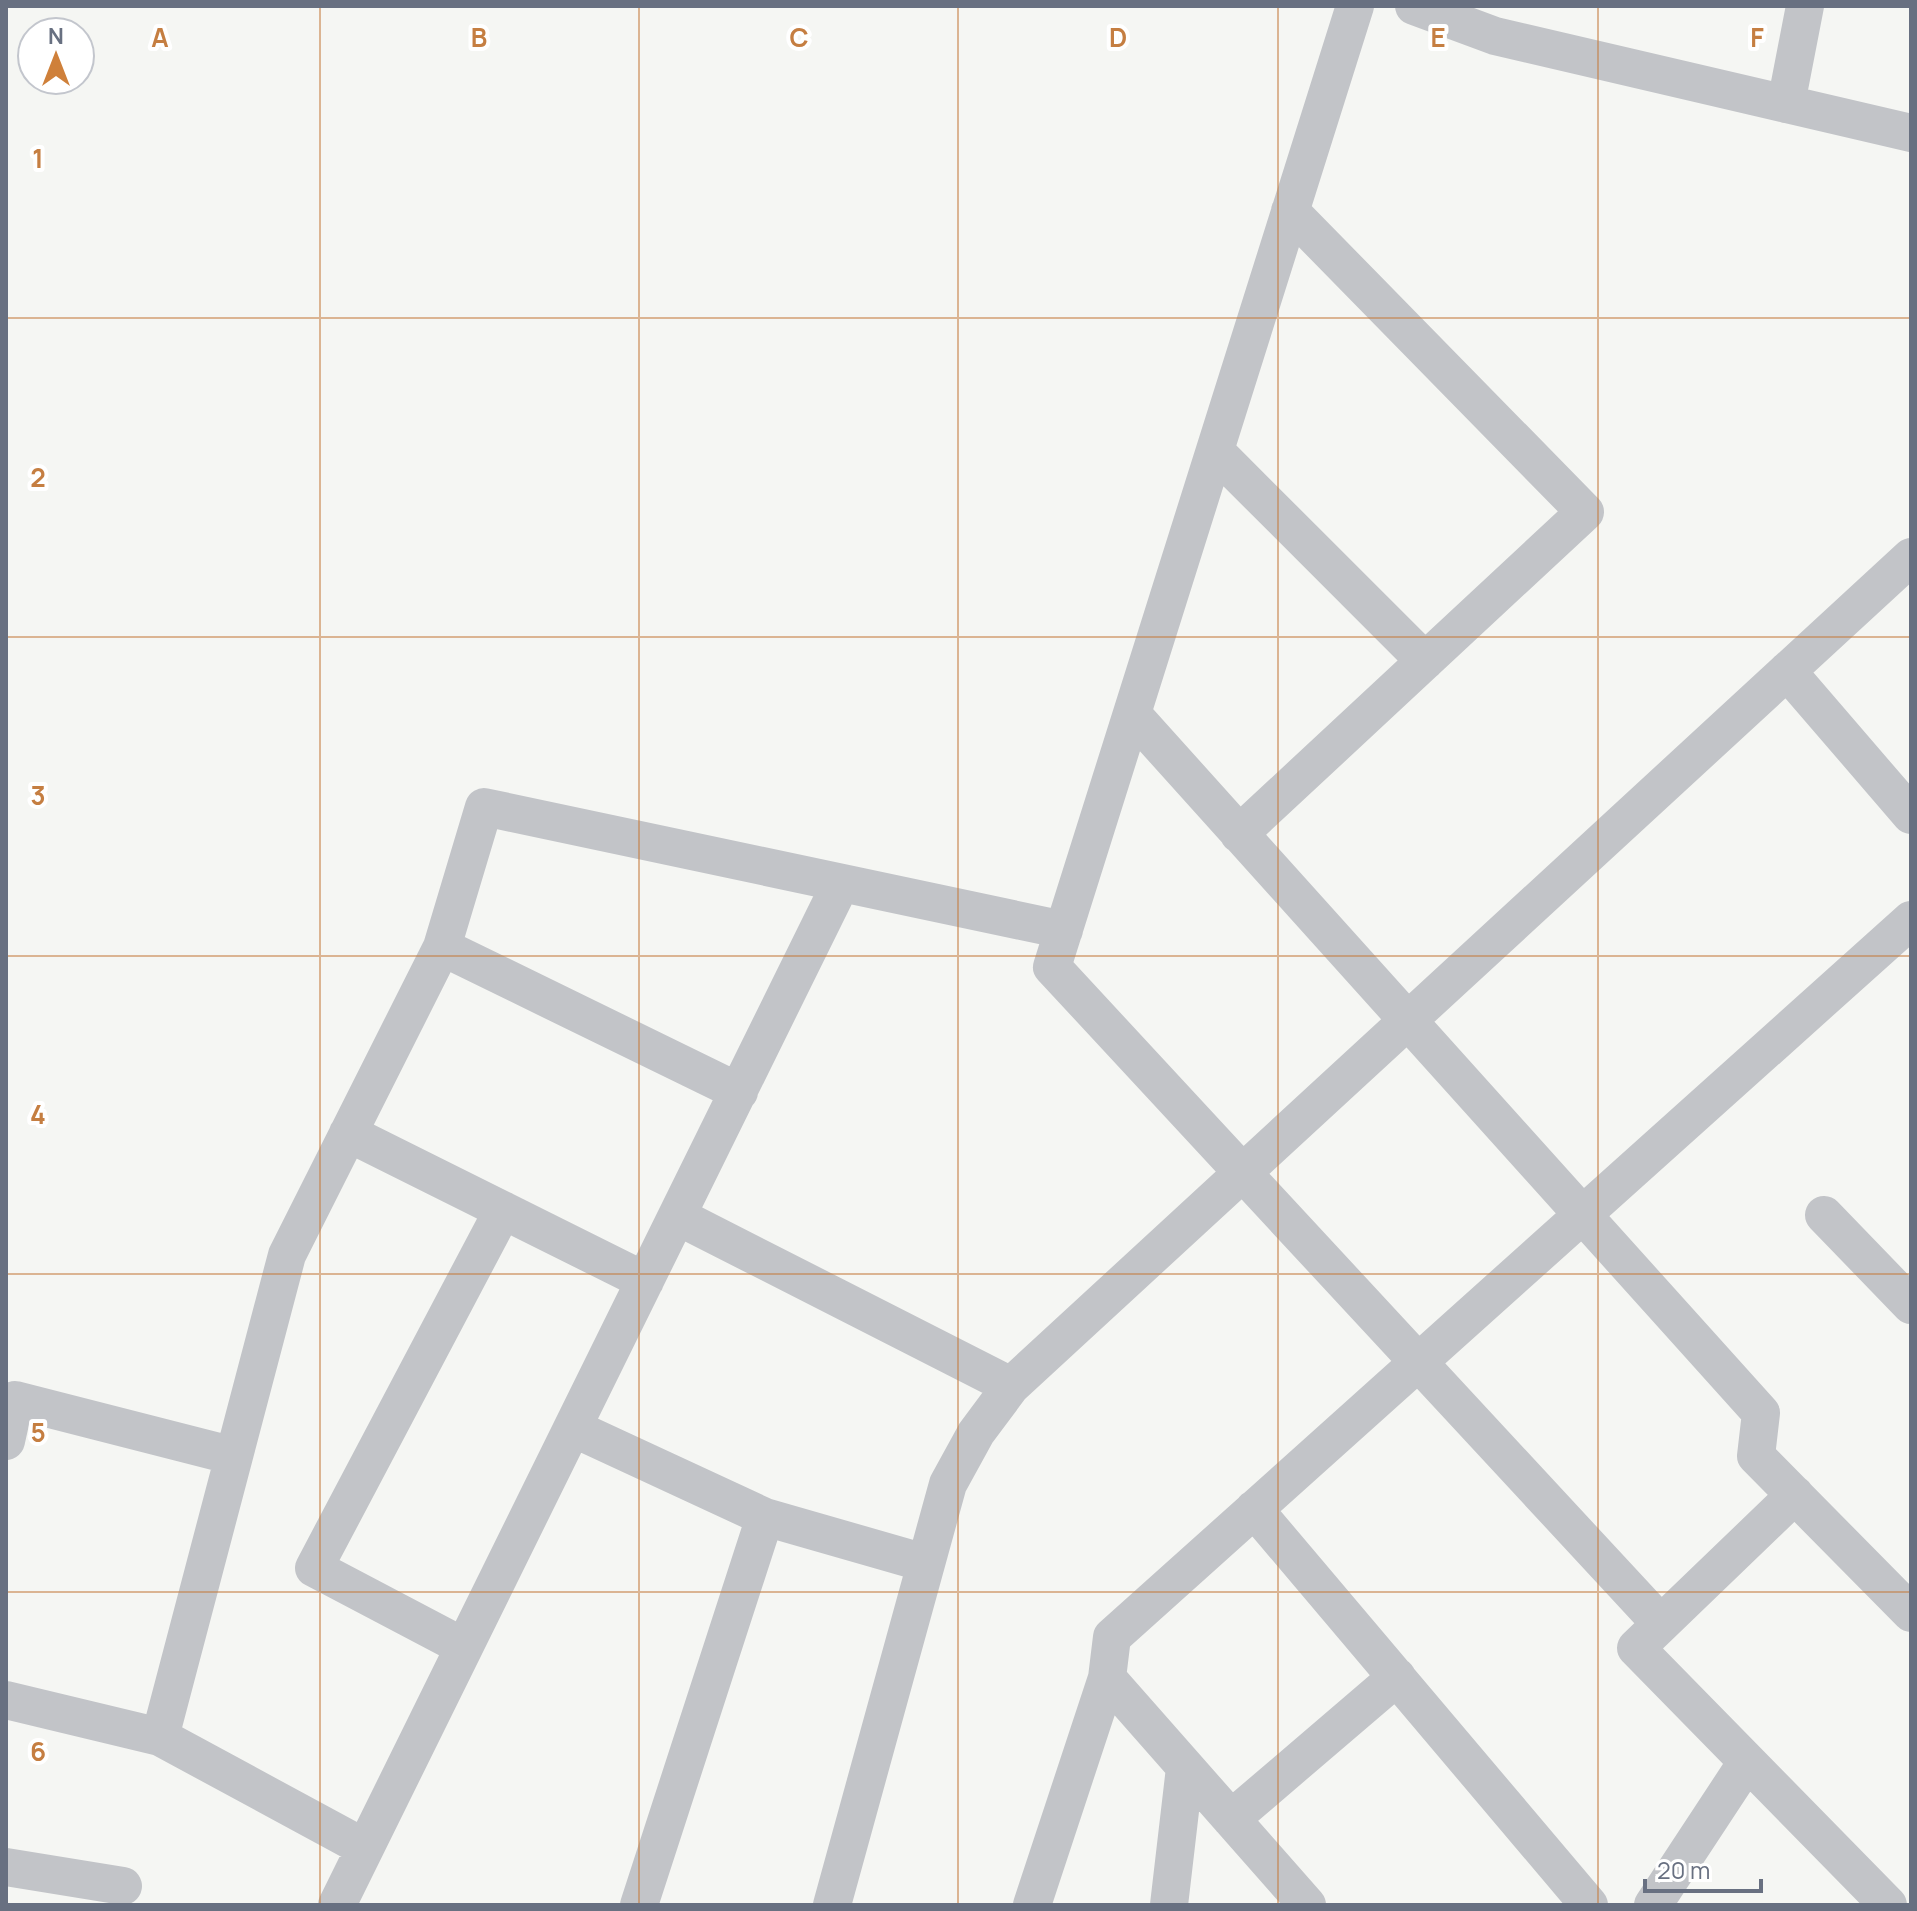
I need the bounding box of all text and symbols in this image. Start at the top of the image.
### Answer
north arrow [16,16,96,96]
text: A [151,19,169,55]
text: B [471,19,487,55]
text: C [789,19,809,55]
text: D [1109,19,1127,55]
text: E [1430,19,1446,55]
text: F [1750,19,1764,55]
text: N [48,21,64,51]
text: 1 [32,140,44,176]
text: 2 [30,459,46,495]
text: 3 [30,777,46,813]
text: 4 [30,1096,46,1132]
text: 5 [30,1414,46,1450]
text: 6 [30,1733,46,1769]
scale bar [1645,1843,1761,1893]
text: 20 m [1657,1853,1710,1886]

